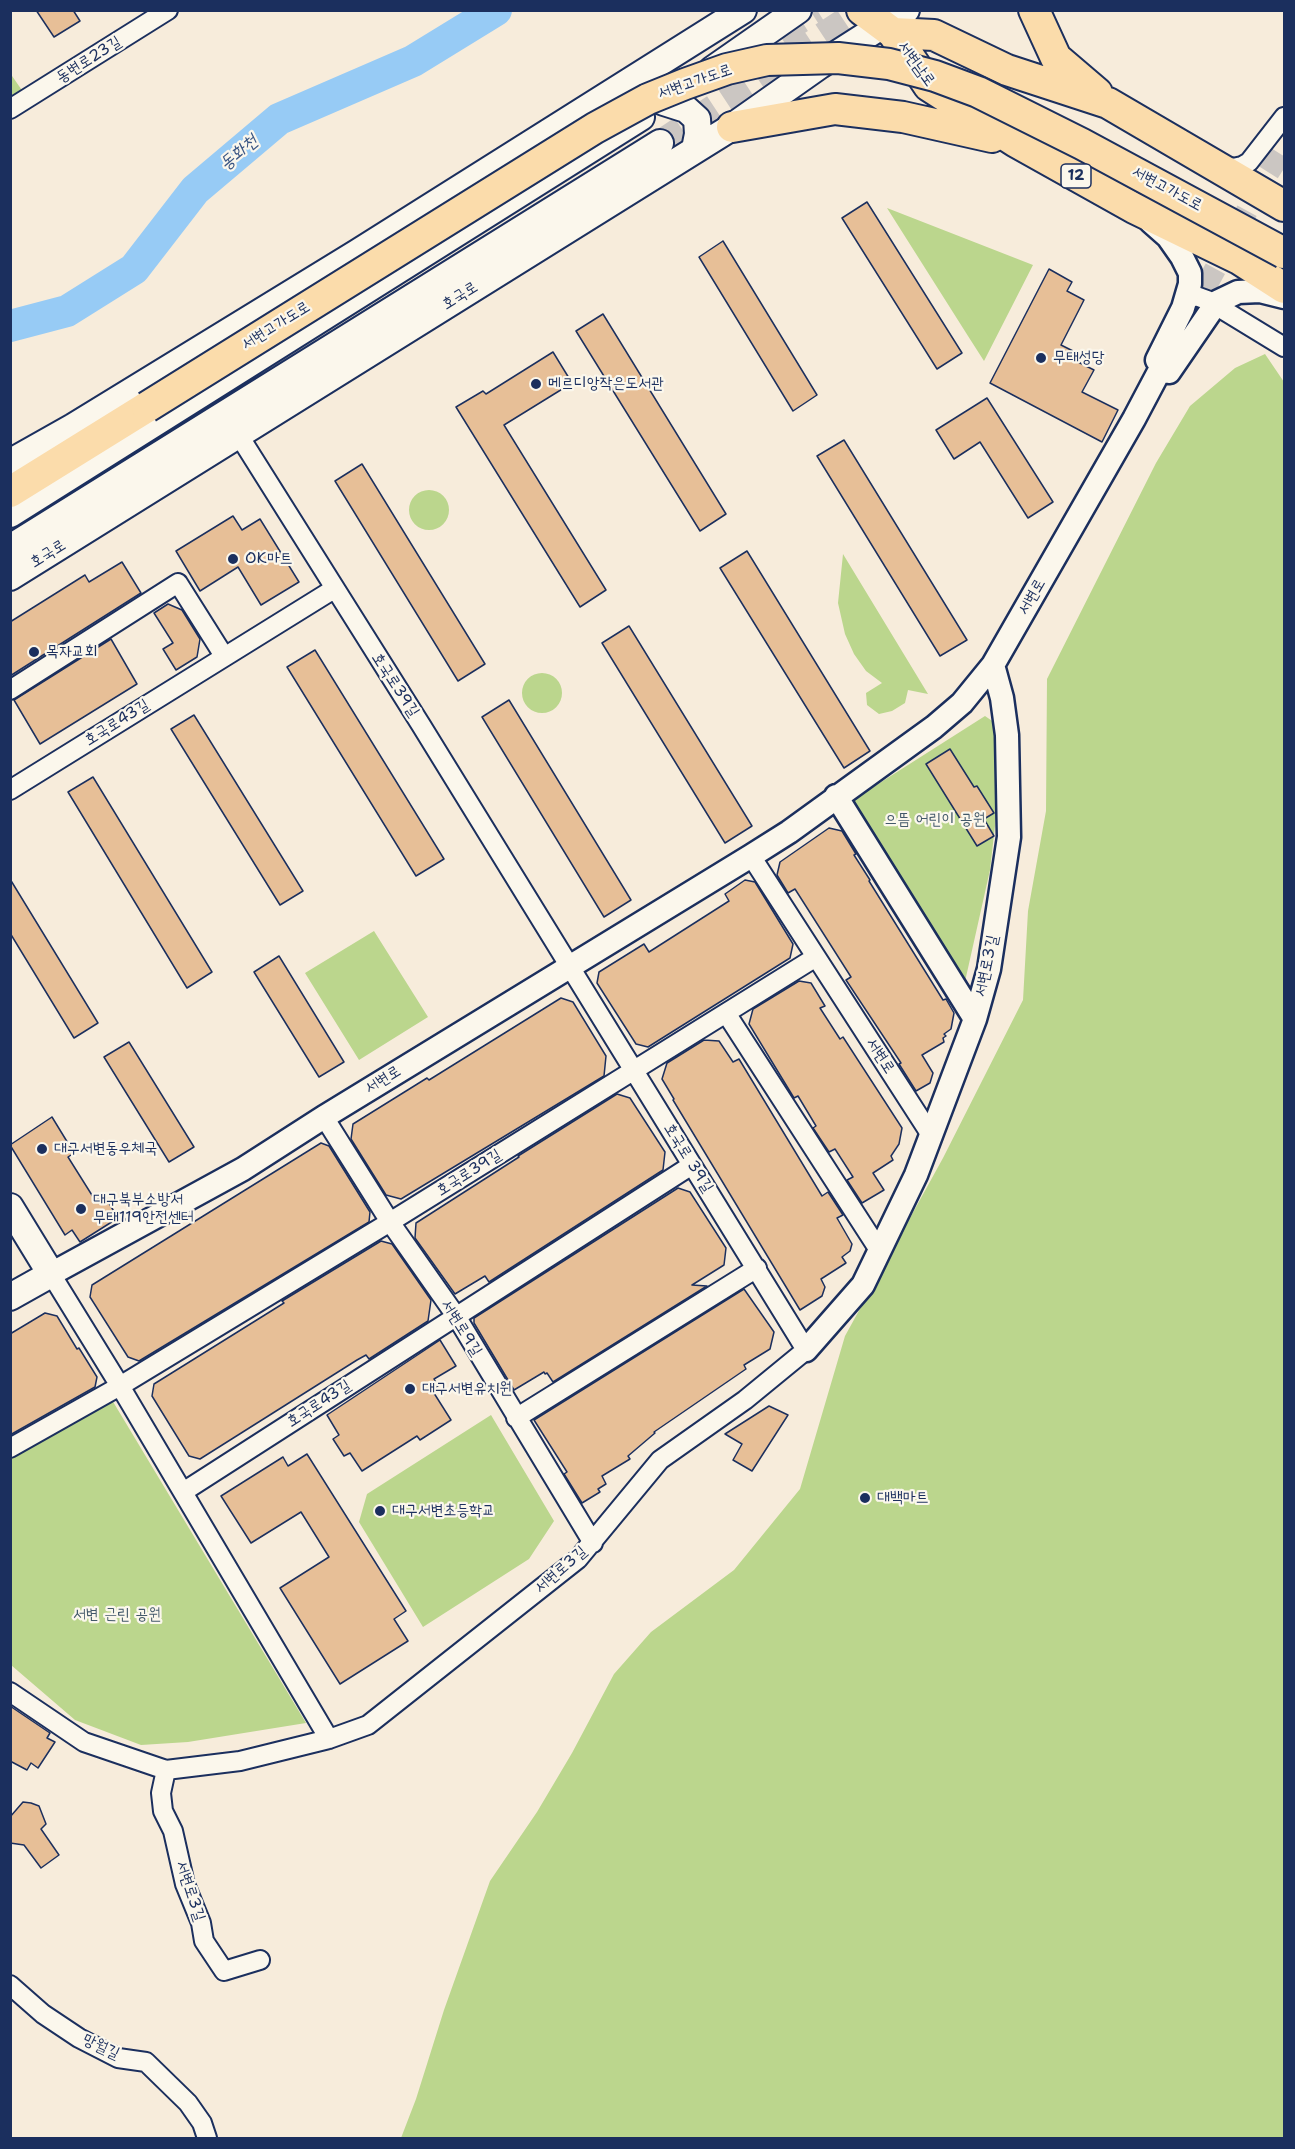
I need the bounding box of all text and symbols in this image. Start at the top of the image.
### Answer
street label: 동변로23길 [53,32,125,88]
street label: 서변남로 [893,38,939,90]
street label: 서변고가도로 [655,60,735,104]
water label: 동화천 [215,131,263,175]
street label: 서변고가도로 [1128,162,1206,216]
road number: 12 [1061,164,1091,188]
street label: 호국로 [439,278,481,314]
street label: 서변고가도로 [238,297,314,355]
place label: 무태성당 [1053,348,1104,368]
marker: 무태성당 [1034,351,1048,365]
place label: 메르디앙작은도서관 [548,374,664,394]
marker: 메르디앙작은도서관 [529,377,543,391]
street label: 호국로 [27,536,69,572]
place label: OK마트 [245,549,293,569]
marker: OK마트 [226,552,240,566]
street label: 서변로 [1014,575,1050,619]
place label: 목자교회 [46,642,98,662]
marker: 목자교회 [27,645,41,659]
street label: 호국로39길 [367,649,423,721]
street label: 호국로43길 [81,696,153,750]
park label: 으뜸 어린이 공원 [884,810,986,830]
street label: 서변로3길 [971,933,1003,999]
street label: 서변로 [861,1035,899,1077]
street label: 서변로 [362,1062,404,1098]
street label: 호국로 39길 [659,1120,717,1196]
place label: 대구서변동우체국 [54,1139,157,1159]
marker: 대구서변동우체국 [35,1142,49,1156]
street label: 호국로39길 [433,1146,505,1200]
place label: 대구북부소방서 무태119안전센터 [93,1190,194,1228]
marker: 대구북부소방서 무태119안전센터 [74,1202,88,1216]
street label: 서변로9길 [436,1296,486,1360]
street label: 호국로43길 [283,1376,355,1432]
place label: 대구서변유치원 [422,1379,512,1399]
marker: 대구서변유치원 [403,1382,417,1396]
place label: 대백마트 [877,1488,928,1508]
marker: 대백마트 [858,1491,872,1505]
place label: 대구서변초등학교 [392,1501,495,1521]
marker: 대구서변초등학교 [373,1504,387,1518]
street label: 서변로3길 [531,1542,591,1598]
park label: 서변 근린 공원 [73,1605,161,1625]
street label: 서변로3길 [171,1858,209,1924]
street label: 망월길 [79,2030,123,2064]

